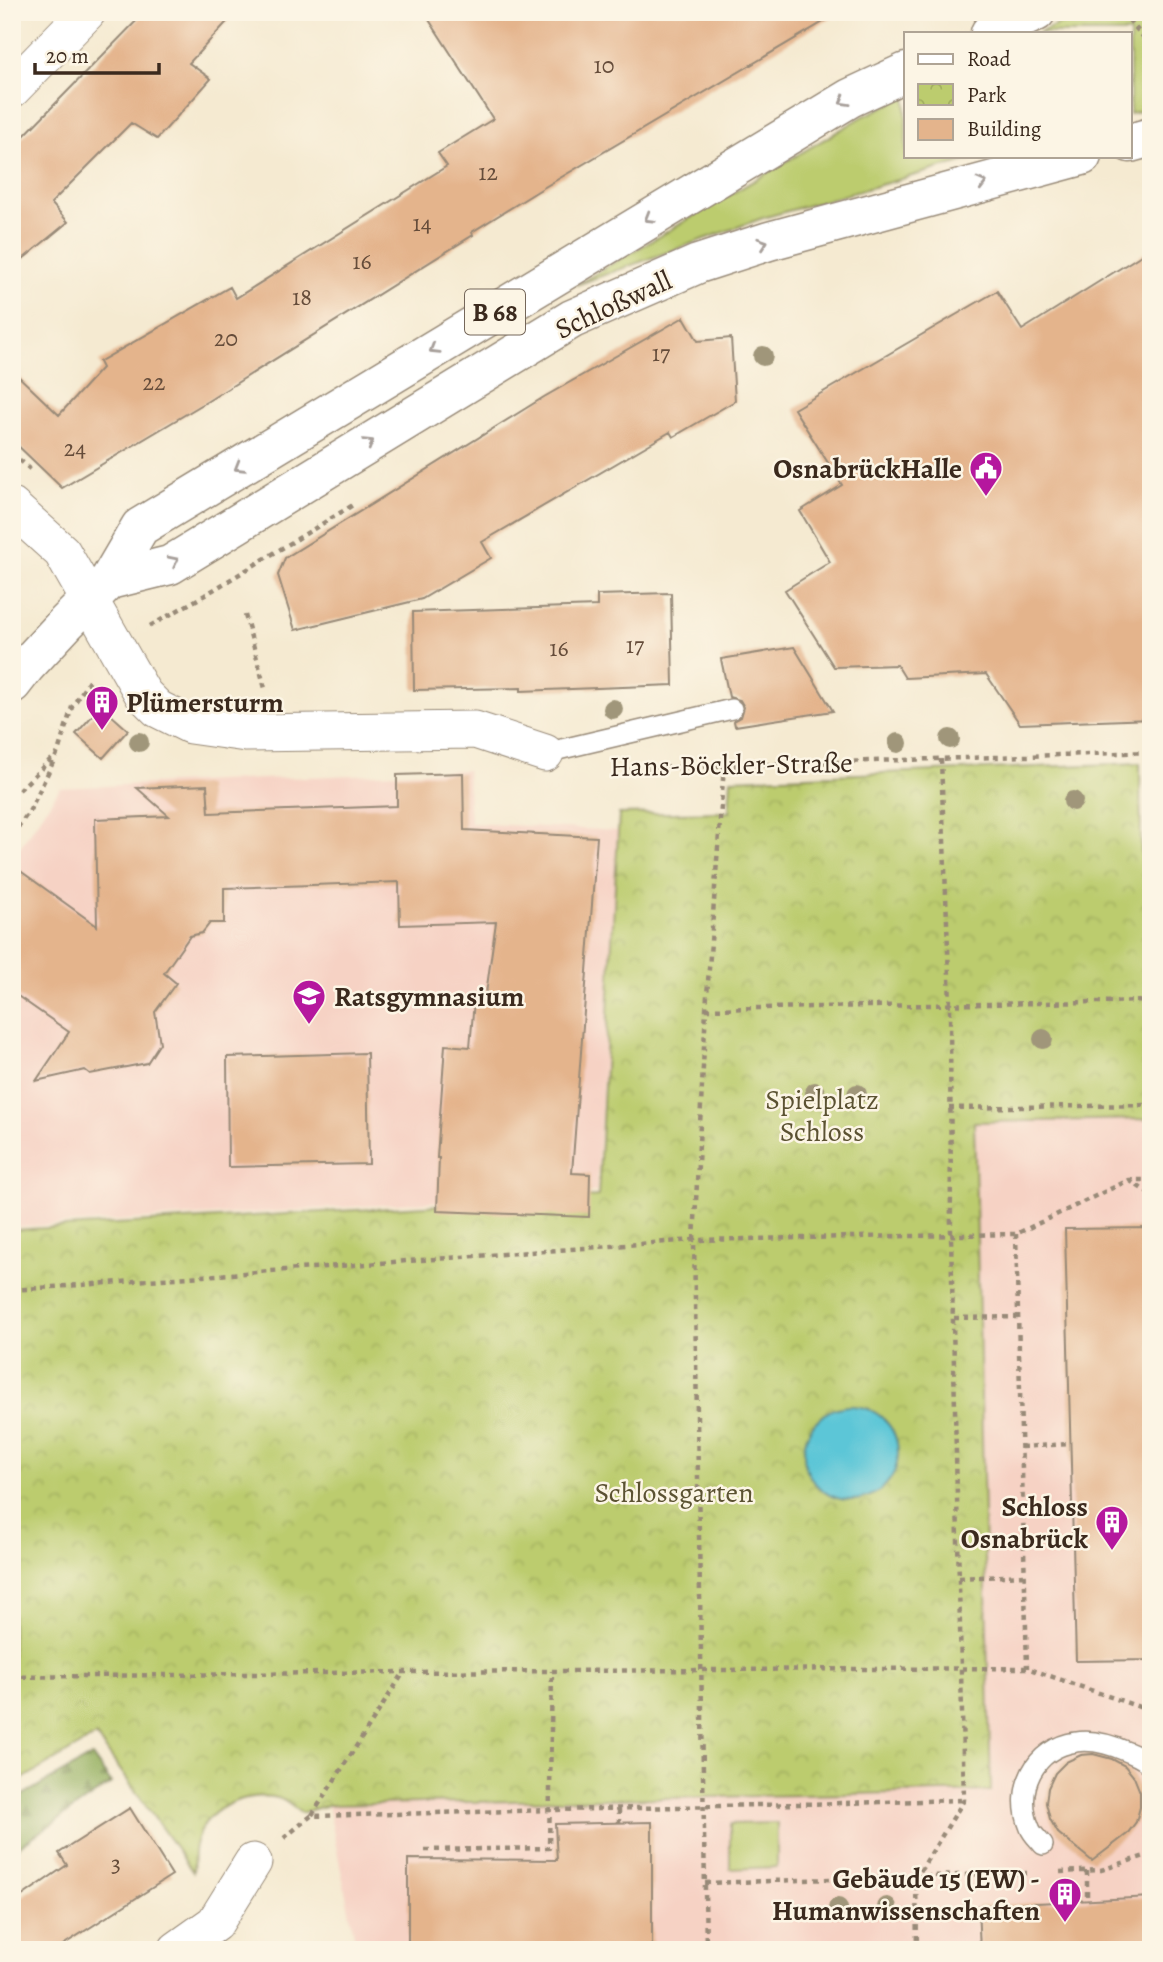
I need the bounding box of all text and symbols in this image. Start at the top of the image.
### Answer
scale bar [35,32,159,76]
legend [904,32,1132,158]
text: 20 m [46,42,89,70]
text: Road [967,45,1011,73]
house number: 10 [594,49,615,81]
text: Park [967,81,1007,109]
one-way arrow [839,93,852,106]
text: Building [967,115,1042,143]
house number: 12 [478,156,498,188]
one-way arrow [976,176,988,191]
house number: 14 [412,207,432,239]
one-way arrow [644,210,657,223]
one-way arrow [757,236,769,251]
house number: 16 [352,245,372,277]
street label: Schloßwall [549,261,678,348]
house number: 18 [292,281,312,313]
road number: B 68 [465,290,525,334]
house number: 20 [214,322,238,354]
house number: 17 [652,337,671,369]
one-way arrow [428,340,441,353]
house number: 22 [143,366,165,398]
house number: 24 [64,432,86,464]
one-way arrow [361,439,374,452]
public building icon: OsnabrückHalle [967,449,1005,498]
place label: OsnabrückHalle [773,450,962,488]
one-way arrow [234,458,247,471]
one-way arrow [167,555,180,569]
house number: 17 [626,629,645,661]
house number: 16 [549,632,569,664]
building icon: Plümersturm [83,683,121,732]
place label: Plümersturm [126,684,284,722]
street label: Hans-Böckler-Straße [609,744,853,786]
school or university icon: Ratsgymnasium [290,977,328,1026]
place label: Ratsgymnasium [334,978,524,1016]
park label: Spielplatz Schloss [765,1081,879,1151]
park label: Schlossgarten [595,1474,753,1512]
place label: Schloss Osnabrück [961,1488,1089,1558]
building icon: Schloss Osnabrück [1093,1503,1131,1552]
house number: 3 [111,1848,121,1880]
place label: Gebäude 15 (EW) - Humanwissenschaften [772,1860,1040,1930]
building icon: Gebäude 15 (EW) - Humanwissenschaften [1046,1875,1084,1924]

